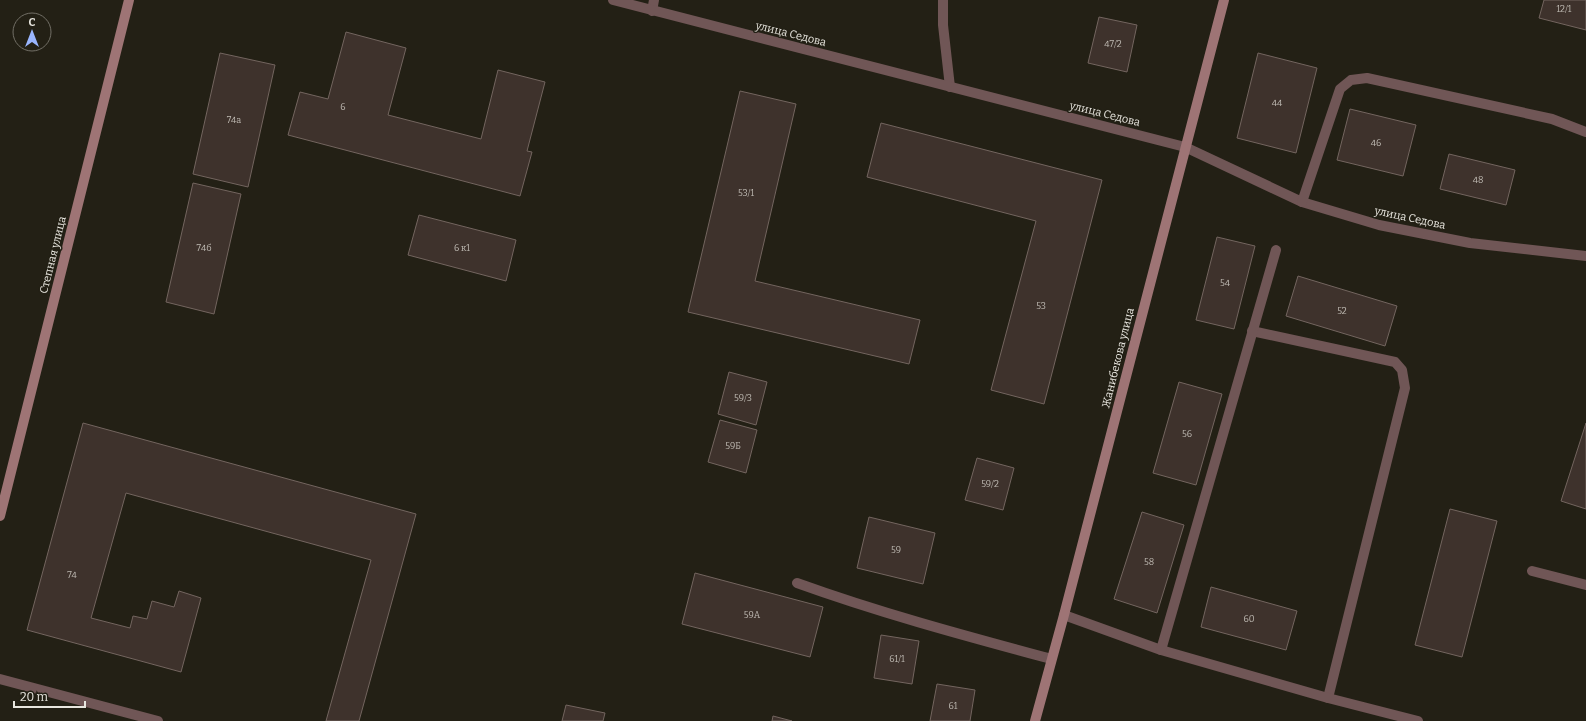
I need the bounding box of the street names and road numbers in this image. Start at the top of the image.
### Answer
street label: улица Седова [753,19,828,49]
street label: улица Седова [1067,99,1142,129]
street label: улица Седова [1372,204,1447,232]
street label: Степная улица [37,215,69,295]
street label: Жанибекова улица [1099,306,1137,410]

